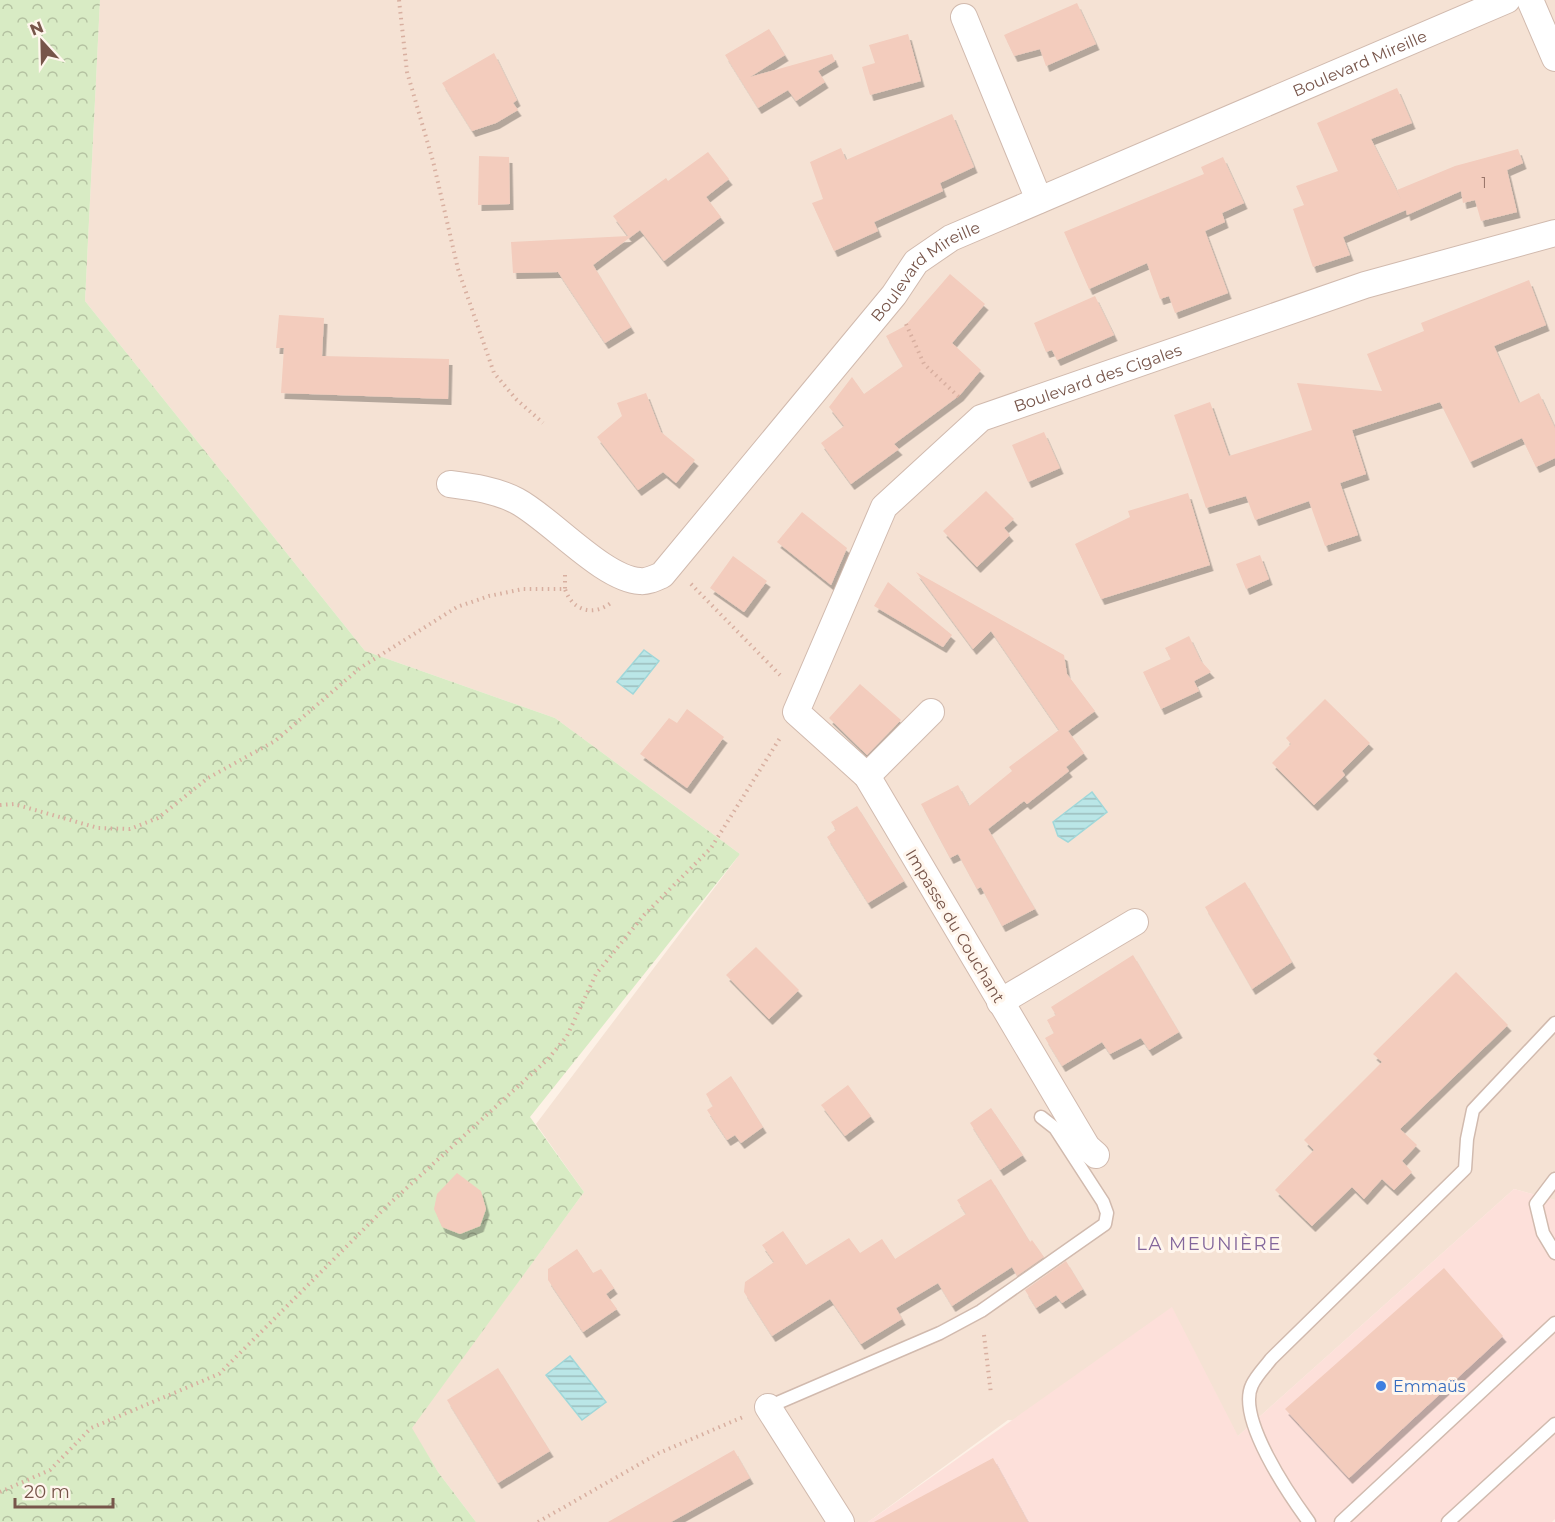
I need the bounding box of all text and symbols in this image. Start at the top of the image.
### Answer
north arrow [12,12,72,72]
text: N [27,17,46,40]
street label: Boulevard Mireille [1290,26,1430,100]
house number: 1 [1481,174,1487,192]
street label: Boulevard Mireille [867,217,983,325]
street label: Boulevard des Cigales [1011,340,1184,415]
street label: Impasse du Couchant [902,846,1009,1007]
district label: LA MEUNIÈRE [1136,1233,1282,1255]
place label: Emmaüs [1393,1377,1466,1396]
marker: Emmaüs [1374,1379,1388,1393]
scale bar [15,1471,112,1509]
text: 20 m [24,1481,70,1503]

